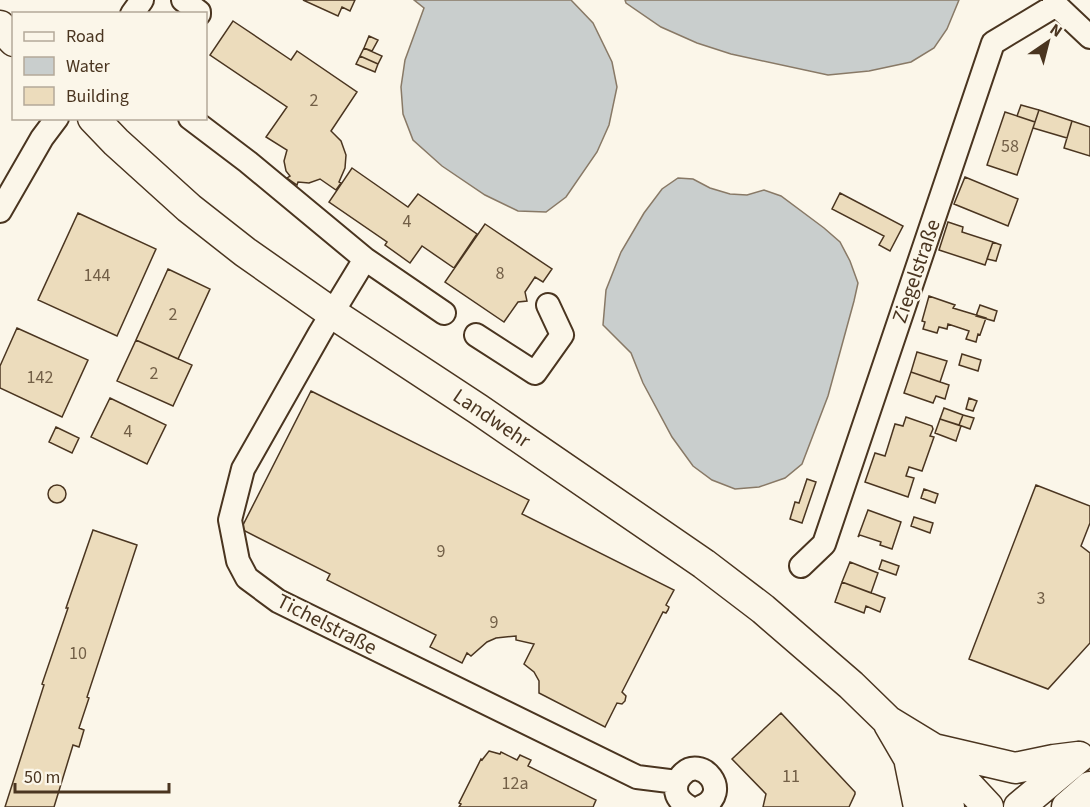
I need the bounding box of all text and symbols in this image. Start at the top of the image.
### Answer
legend [12,12,207,120]
north arrow [1018,12,1078,72]
text: N [1045,18,1067,43]
text: Road [66,24,105,49]
text: Water [66,54,110,79]
text: Building [66,84,129,109]
house number: 2 [310,88,319,113]
house number: 58 [1001,134,1019,159]
house number: 4 [403,209,412,234]
street label: Ziegelstraße [884,215,948,327]
house number: 8 [496,261,505,286]
house number: 144 [84,263,110,288]
house number: 2 [169,302,178,327]
house number: 2 [150,361,159,386]
house number: 142 [27,365,53,390]
street label: Landwehr [447,381,537,455]
house number: 4 [124,419,133,444]
house number: 9 [437,539,446,564]
street label: Tichelstraße [272,586,382,662]
house number: 3 [1037,586,1046,611]
house number: 9 [490,610,499,635]
house number: 10 [69,641,87,666]
scale bar [15,756,170,794]
house number: 11 [782,764,800,789]
text: 50 m [24,765,60,790]
house number: 12a [502,771,528,796]

